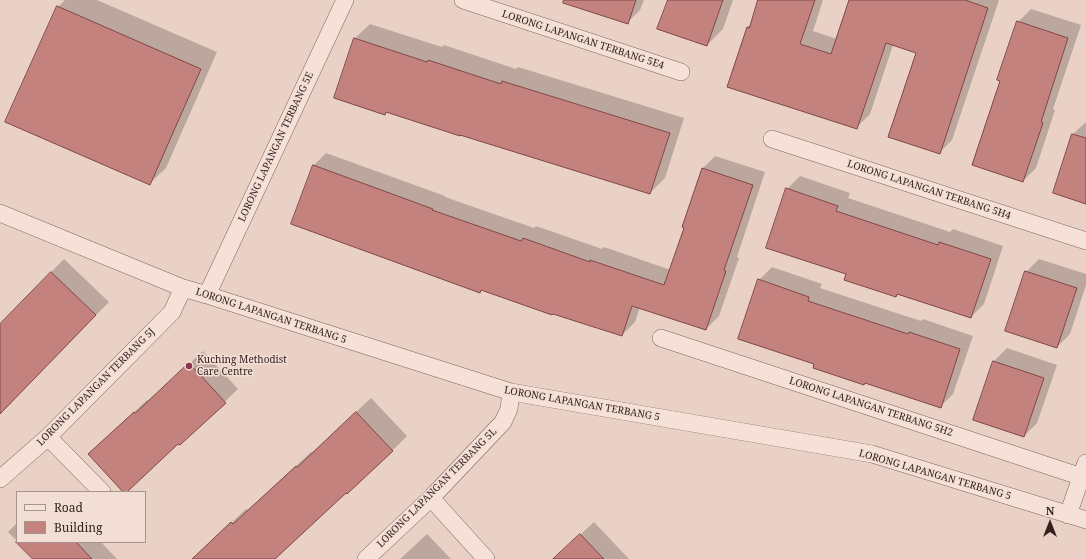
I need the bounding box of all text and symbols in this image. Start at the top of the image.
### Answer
street label: LORONG LAPANGAN TERBANG 5E4 [500,8,666,72]
street label: LORONG LAPANGAN TERBANG 5E [236,70,316,224]
street label: LORONG LAPANGAN TERBANG 5H4 [846,158,1012,222]
street label: LORONG LAPANGAN TERBANG 5 [194,286,348,346]
street label: LORONG LAPANGAN TERBANG 5J [35,326,157,448]
place label: Kuching Methodist Care Centre [197,354,287,378]
marker: Kuching Methodist Care Centre [184,361,194,371]
street label: LORONG LAPANGAN TERBANG 5H2 [788,375,954,439]
street label: LORONG LAPANGAN TERBANG 5 [503,384,661,424]
street label: LORONG LAPANGAN TERBANG 5L [375,426,499,550]
street label: LORONG LAPANGAN TERBANG 5 [857,447,1013,503]
legend [16,491,146,543]
text: Road [54,499,83,516]
north arrow [1030,503,1070,543]
text: N [1046,503,1054,518]
text: Building [54,519,102,536]

